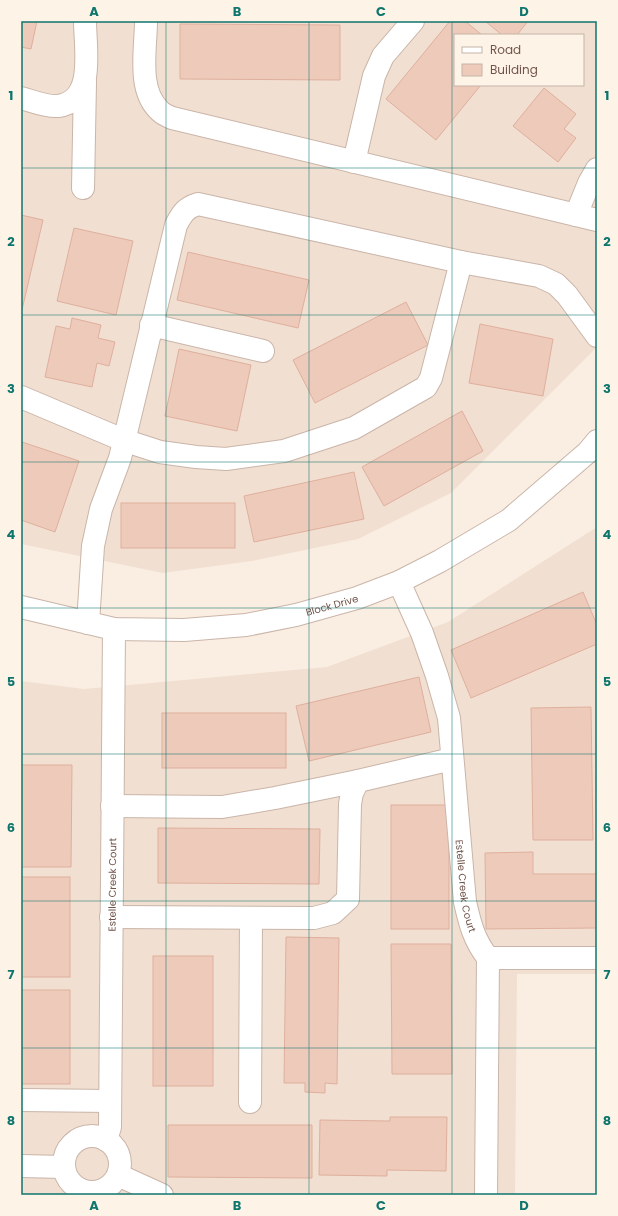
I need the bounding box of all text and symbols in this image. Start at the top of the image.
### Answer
text: A [89,2,99,21]
text: B [233,2,242,21]
text: C [376,2,386,21]
text: D [519,2,529,21]
legend [454,34,584,86]
text: Road [490,41,521,58]
text: Building [490,61,538,78]
text: 1 [9,86,13,105]
text: 1 [605,86,609,105]
text: 2 [7,232,15,251]
text: 2 [603,232,611,251]
text: 3 [7,379,15,398]
text: 3 [603,379,611,398]
text: 4 [7,525,16,544]
text: 4 [603,525,612,544]
street label: Block Drive [304,591,360,620]
text: 5 [7,672,15,691]
text: 5 [603,672,611,691]
text: 6 [7,818,15,837]
text: 6 [603,818,611,837]
street label: Estelle Creek Court [105,837,120,932]
street label: Estelle Creek Court [452,839,480,935]
text: 7 [8,965,15,984]
text: 7 [604,965,611,984]
text: 8 [7,1111,15,1130]
text: 8 [603,1111,611,1130]
text: A [89,1196,99,1215]
text: B [233,1196,242,1215]
text: C [376,1196,386,1215]
text: D [519,1196,529,1215]

